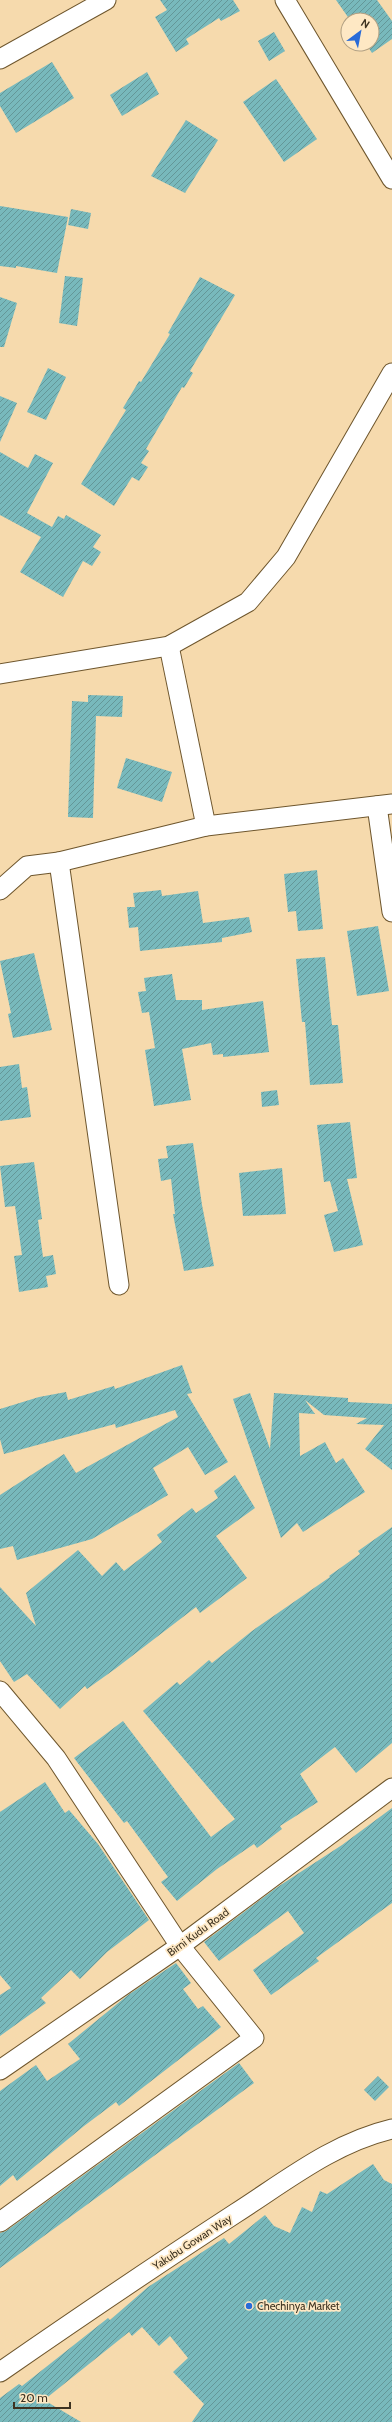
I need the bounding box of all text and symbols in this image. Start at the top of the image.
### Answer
north arrow [340,12,380,52]
text: N [358,16,372,32]
street label: Birni Kudu Road [164,1905,232,1959]
street label: Yakubu Gowan Way [149,2211,235,2273]
place label: Chechinya Market [257,2299,340,2313]
marker: Chechinya Market [244,2301,254,2311]
scale bar [14,2384,70,2410]
text: 20 m [20,2390,48,2405]

